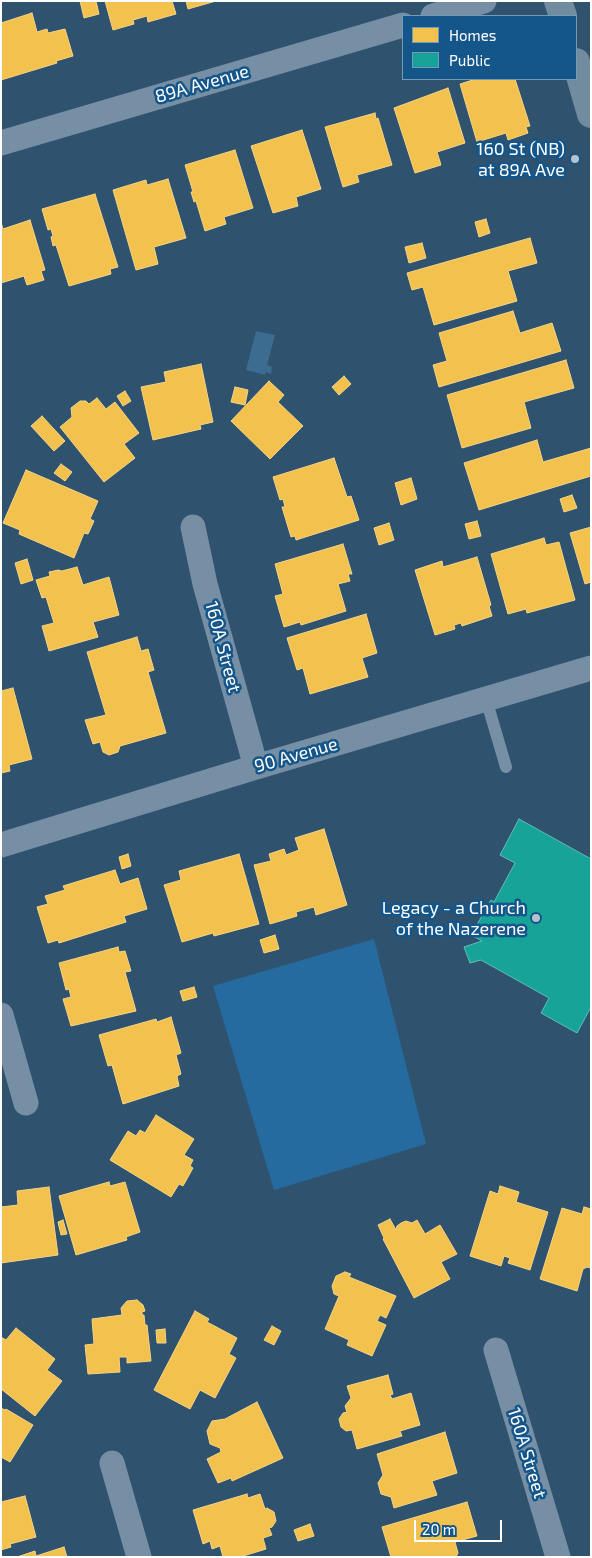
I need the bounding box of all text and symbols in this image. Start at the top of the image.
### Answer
legend [402,15,577,80]
text: Homes [449,26,496,44]
text: Public [449,51,490,69]
street label: 89A Avenue [153,60,251,108]
place label: 160 St (NB) at 89A Ave [476,138,565,180]
marker: 160 St (NB) at 89A Ave [569,153,581,165]
street label: 160A Street [200,599,246,695]
street label: 90 Avenue [252,733,340,777]
place label: Legacy - a Church of the Nazerene [382,897,526,940]
marker: Legacy - a Church of the Nazerene [530,912,542,924]
street label: 160A Street [503,1405,551,1501]
scale bar [417,1510,504,1542]
text: 20 m [422,1520,456,1538]

